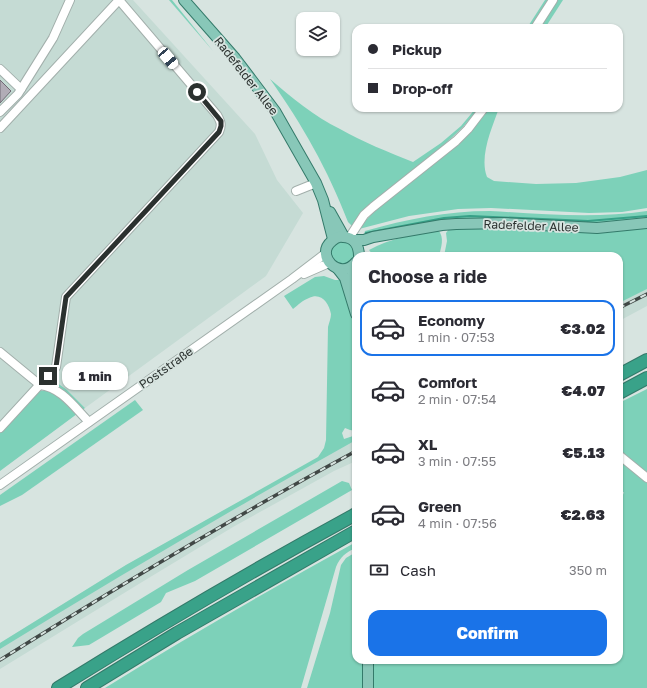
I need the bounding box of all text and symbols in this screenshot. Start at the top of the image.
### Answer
map controls [296,12,340,56]
button: layers [296,12,340,56]
street label: Radefelder Allee [211,34,282,118]
text: Pickup [392,40,442,58]
car [156,45,180,71]
text: Drop-off [392,79,452,97]
route start [188,83,206,101]
street label: Radefelder Allee [483,216,579,235]
text: Choose a ride [368,265,487,287]
icon: car [370,310,406,346]
text: Economy [418,311,485,329]
text: €3.02 [561,319,605,337]
text: 1 min · 07:53 [418,329,495,345]
street label: Poststraße [136,343,196,392]
callout: 1 min [62,362,128,390]
route end [39,367,57,385]
text: 1 min [78,368,112,384]
icon: car [370,372,406,408]
text: Comfort [418,373,477,391]
text: €4.07 [562,381,605,399]
text: 2 min · 07:54 [418,391,497,407]
icon: car [370,434,406,470]
text: XL [418,435,437,453]
text: €5.13 [562,443,605,461]
text: 3 min · 07:55 [418,453,496,469]
icon: car [370,496,406,532]
text: Green [418,497,461,515]
text: €2.63 [561,505,605,523]
text: 4 min · 07:56 [418,515,497,531]
icon: cash [368,559,390,581]
text: Cash [400,561,436,579]
text: 350 m [569,562,607,578]
button: Confirm [368,610,607,656]

